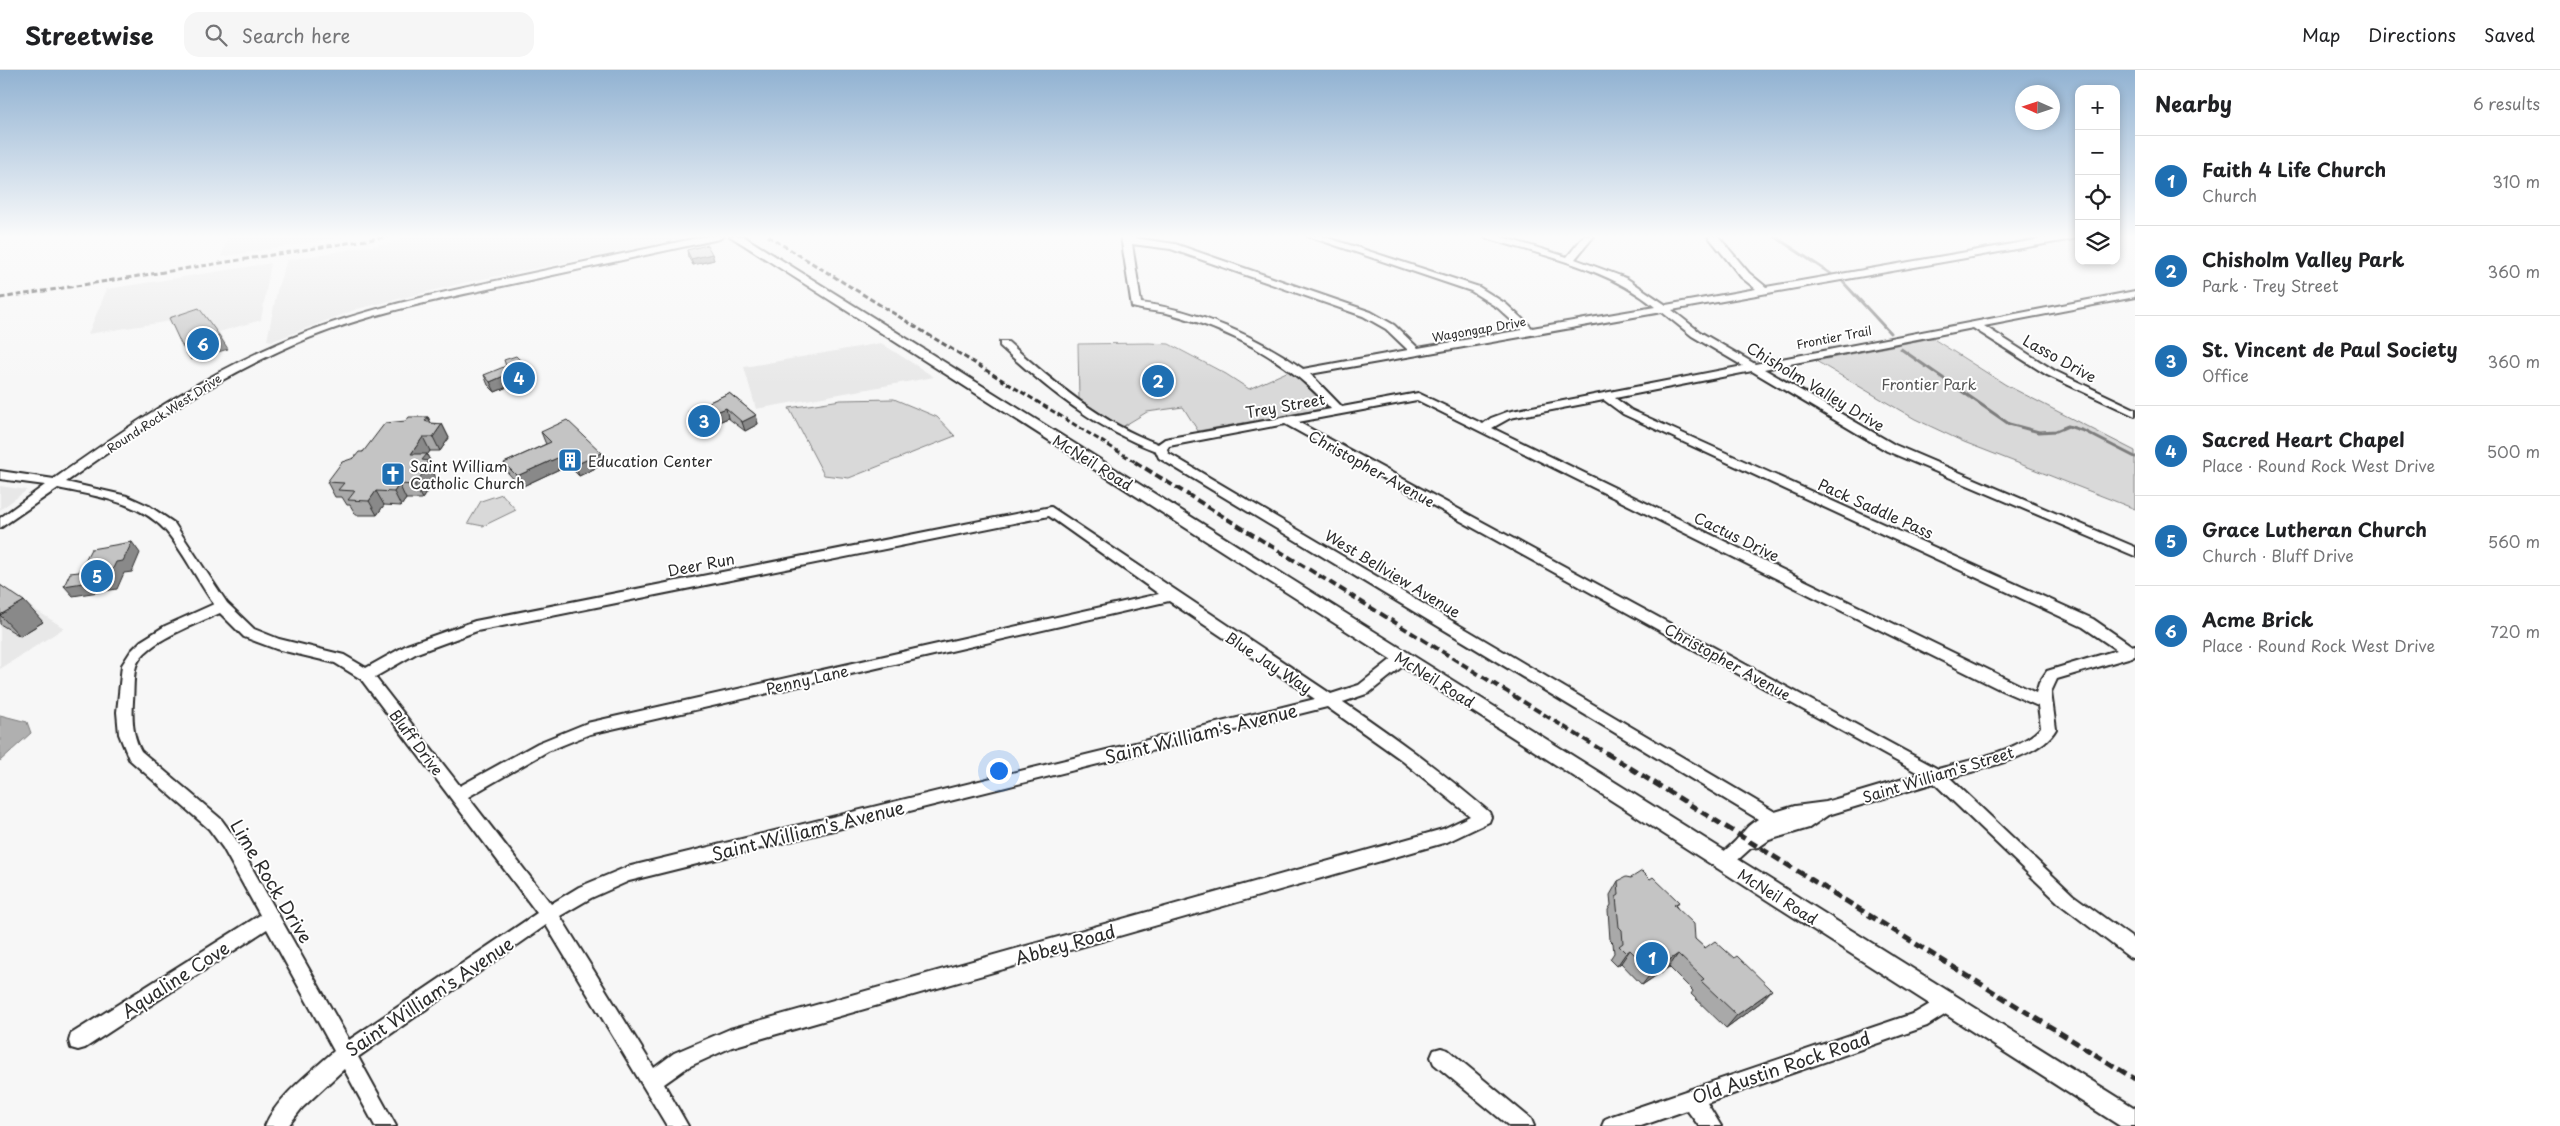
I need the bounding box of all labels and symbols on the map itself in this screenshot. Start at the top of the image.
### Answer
north arrow [2015,85,2060,130]
street label: Wagongap Drive [1431,312,1527,346]
street label: Frontier Trail [1795,321,1873,353]
pin: 6 [187,325,219,363]
street label: Lasso Drive [2019,328,2101,388]
street label: Chisholm Valley Drive [1743,336,1889,436]
pin: 4 [503,359,535,397]
pin: 2 [1142,362,1174,400]
street label: Round Rock West Drive [103,369,225,457]
park label: Frontier Park [1881,372,1977,395]
street label: Trey Street [1243,387,1327,423]
pin: 3 [688,402,720,440]
street label: Christopher Avenue [1305,424,1439,512]
street label: McNeil Road [1049,428,1138,496]
building icon: Education Center [557,447,583,473]
place label: Education Center [588,449,712,472]
place label: Saint William Catholic Church [410,454,525,494]
church icon: Saint William Catholic Church [380,461,406,487]
street label: Pack Saddle Pass [1815,472,1937,544]
street label: Cactus Drive [1690,505,1784,567]
street label: West Bellview Avenue [1321,523,1465,623]
street label: Deer Run [666,546,736,582]
pin: 5 [81,557,113,595]
street label: Christopher Avenue [1661,617,1795,705]
street label: Blue Jay Way [1221,625,1317,699]
street label: McNeil Road [1391,645,1480,713]
street label: Penny Lane [763,658,851,700]
street label: Saint William's Avenue [1102,696,1300,770]
street label: Bluff Drive [385,704,449,780]
street label: Saint William's Street [1860,740,2016,808]
your location [986,758,1012,784]
street label: Saint William's Avenue [709,793,907,867]
street label: Lime Rock Drive [224,814,320,948]
street label: McNeil Road [1734,862,1823,930]
street label: Abbey Road [1012,917,1118,971]
street label: Saint William's Avenue [340,930,519,1062]
street label: Aqualine Cove [116,934,234,1024]
pin: 1 [1636,939,1668,977]
street label: Old Austin Rock Road [1688,1024,1874,1110]

